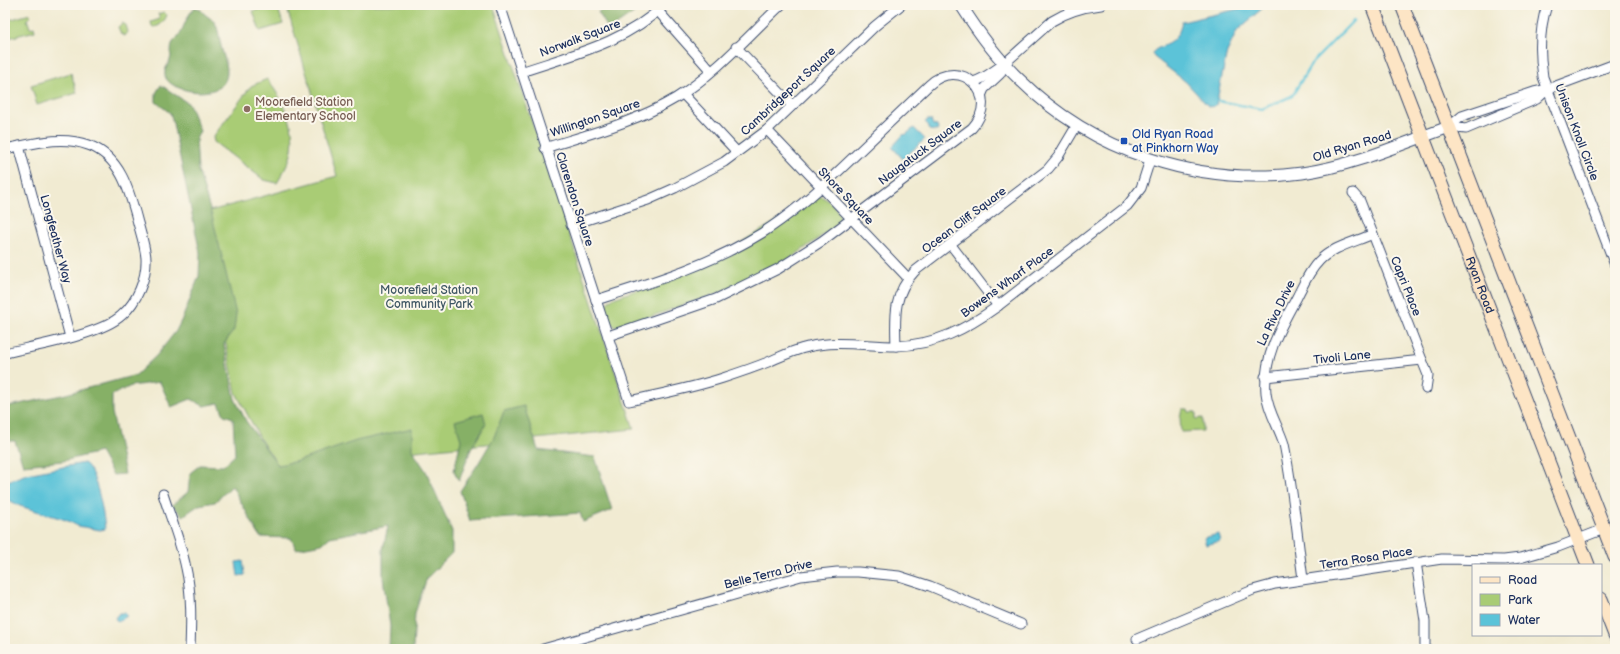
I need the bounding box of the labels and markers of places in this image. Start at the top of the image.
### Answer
place label: Moorefield Station Elementary School [255,95,356,124]
marker: Moorefield Station Elementary School [242,104,252,114]
place label: Old Ryan Road at Pinkhorn Way [1132,127,1219,156]
marker: Old Ryan Road at Pinkhorn Way [1119,136,1129,146]

